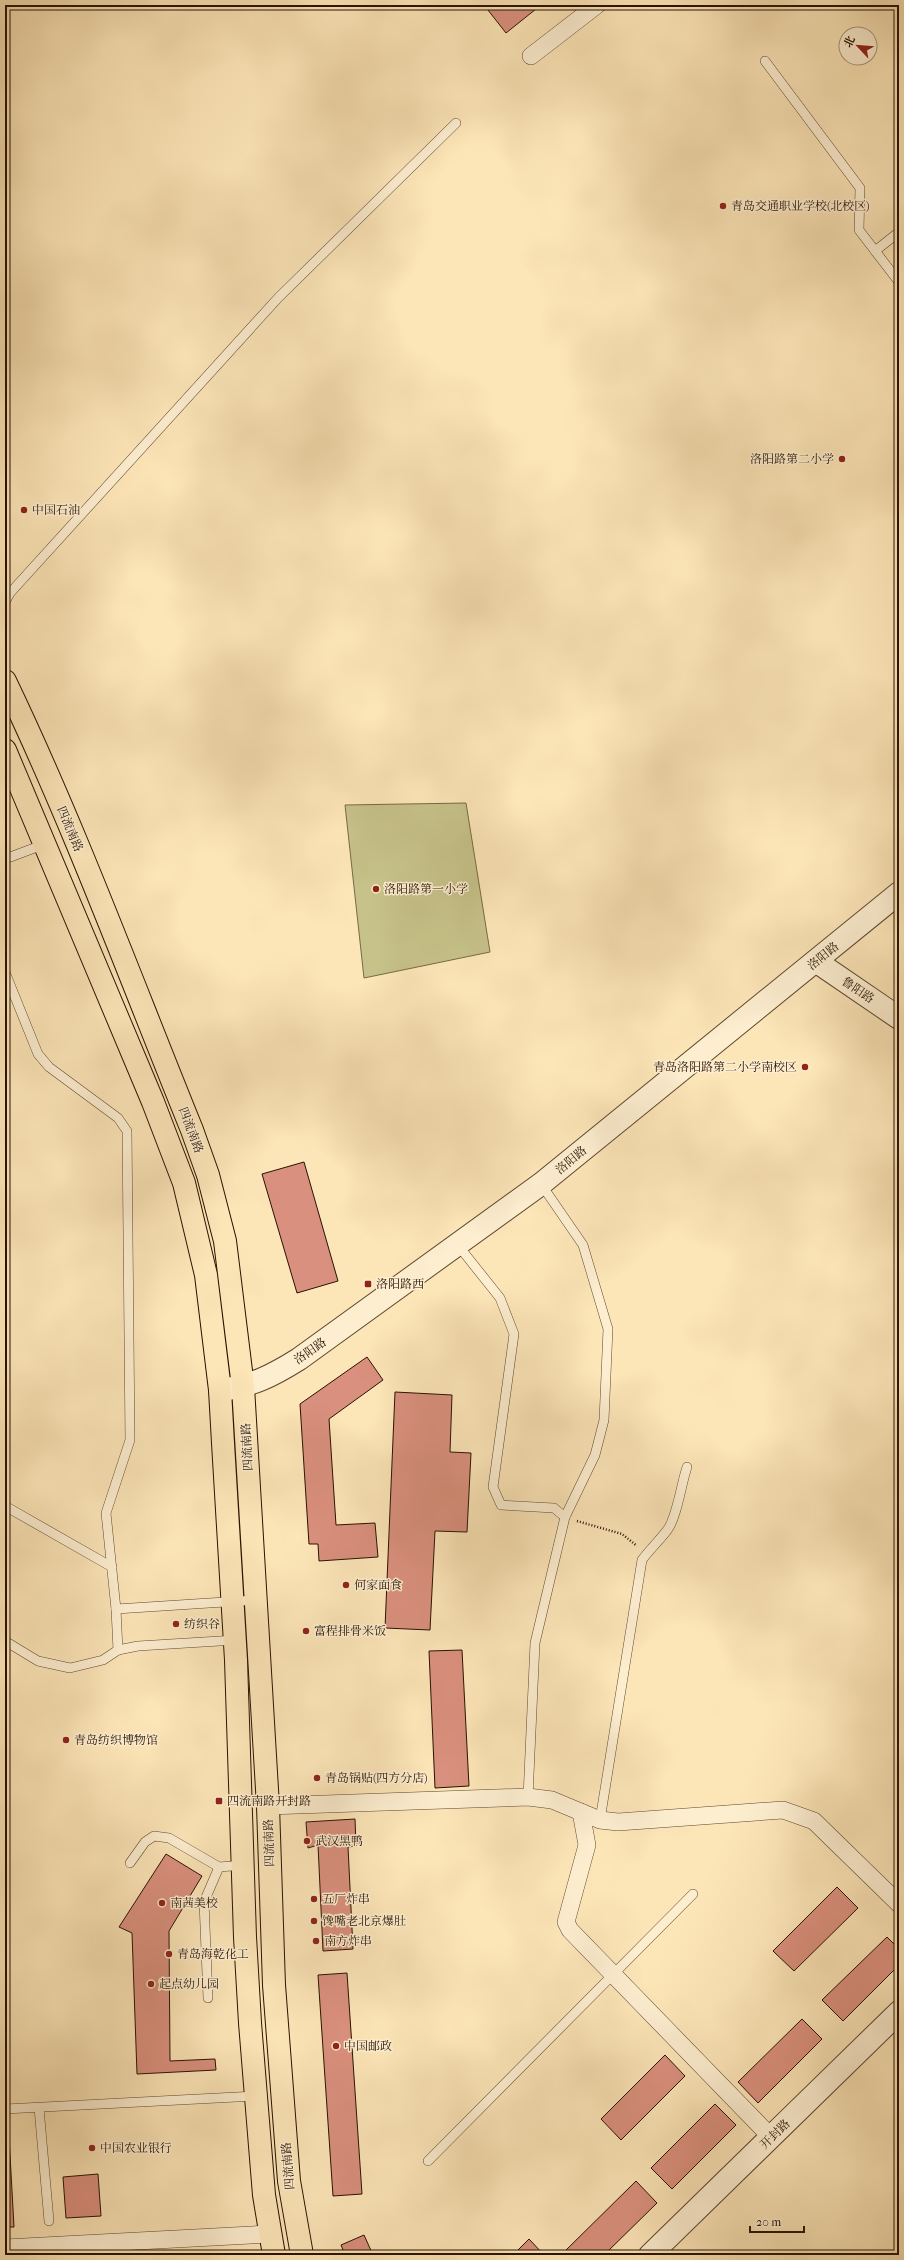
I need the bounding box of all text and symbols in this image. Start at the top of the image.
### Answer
north arrow [838,26,878,66]
text: 北 [841,34,858,50]
place label: 青岛交通职业学校(北校区) [731,199,870,213]
marker: 青岛交通职业学校(北校区) [718,201,728,211]
place label: 洛阳路第二小学 [750,452,834,466]
marker: 洛阳路第二小学 [837,454,847,464]
place label: 中国石油 [32,503,80,517]
marker: 中国石油 [19,505,29,515]
street label: 四流南路 [54,804,86,854]
place label: 洛阳路第一小学 [384,882,468,896]
marker: 洛阳路第一小学 [371,884,381,894]
street label: 洛阳路 [805,939,841,973]
street label: 鲁阳路 [839,974,877,1006]
place label: 青岛洛阳路第二小学南校区 [653,1060,797,1074]
marker: 青岛洛阳路第二小学南校区 [800,1062,810,1072]
street label: 四流南路 [176,1105,206,1155]
street label: 洛阳路 [553,1143,589,1177]
place label: 洛阳路西 [376,1277,424,1291]
marker: 洛阳路西 [363,1279,373,1289]
street label: 洛阳路 [291,1335,329,1367]
street label: 四流南路 [239,1423,255,1471]
place label: 何家面食 [354,1578,402,1592]
marker: 何家面食 [341,1580,351,1590]
place label: 纺织谷 [184,1617,220,1631]
marker: 纺织谷 [171,1619,181,1629]
place label: 富程排骨米饭 [314,1624,386,1638]
marker: 富程排骨米饭 [301,1626,311,1636]
place label: 青岛纺织博物馆 [74,1733,158,1747]
marker: 青岛纺织博物馆 [61,1735,71,1745]
place label: 青岛锅贴(四方分店) [325,1771,428,1785]
marker: 青岛锅贴(四方分店) [312,1773,322,1783]
place label: 四流南路开封路 [227,1794,311,1808]
marker: 四流南路开封路 [214,1796,224,1806]
street label: 四流南路 [261,1819,277,1867]
place label: 武汉黑鸭 [315,1834,363,1848]
marker: 武汉黑鸭 [302,1836,312,1846]
place label: 五厂炸串 [322,1892,370,1906]
marker: 五厂炸串 [309,1894,319,1904]
place label: 南茜美校 [170,1896,218,1910]
marker: 南茜美校 [157,1898,167,1908]
place label: 馋嘴老北京爆肚 [322,1914,406,1928]
marker: 馋嘴老北京爆肚 [309,1916,319,1926]
place label: 南方炸串 [324,1934,372,1948]
marker: 南方炸串 [311,1936,321,1946]
place label: 青岛海乾化工 [177,1947,249,1961]
marker: 青岛海乾化工 [164,1949,174,1959]
place label: 起点幼儿园 [159,1977,219,1991]
marker: 起点幼儿园 [146,1979,156,1989]
place label: 中国邮政 [344,2039,392,2053]
marker: 中国邮政 [331,2041,341,2051]
street label: 开封路 [757,2116,793,2152]
place label: 中国农业银行 [100,2141,172,2155]
street label: 四流南路 [279,2141,297,2191]
marker: 中国农业银行 [87,2143,97,2153]
scale bar [750,2208,804,2234]
text: 20 m [756,2215,781,2229]

